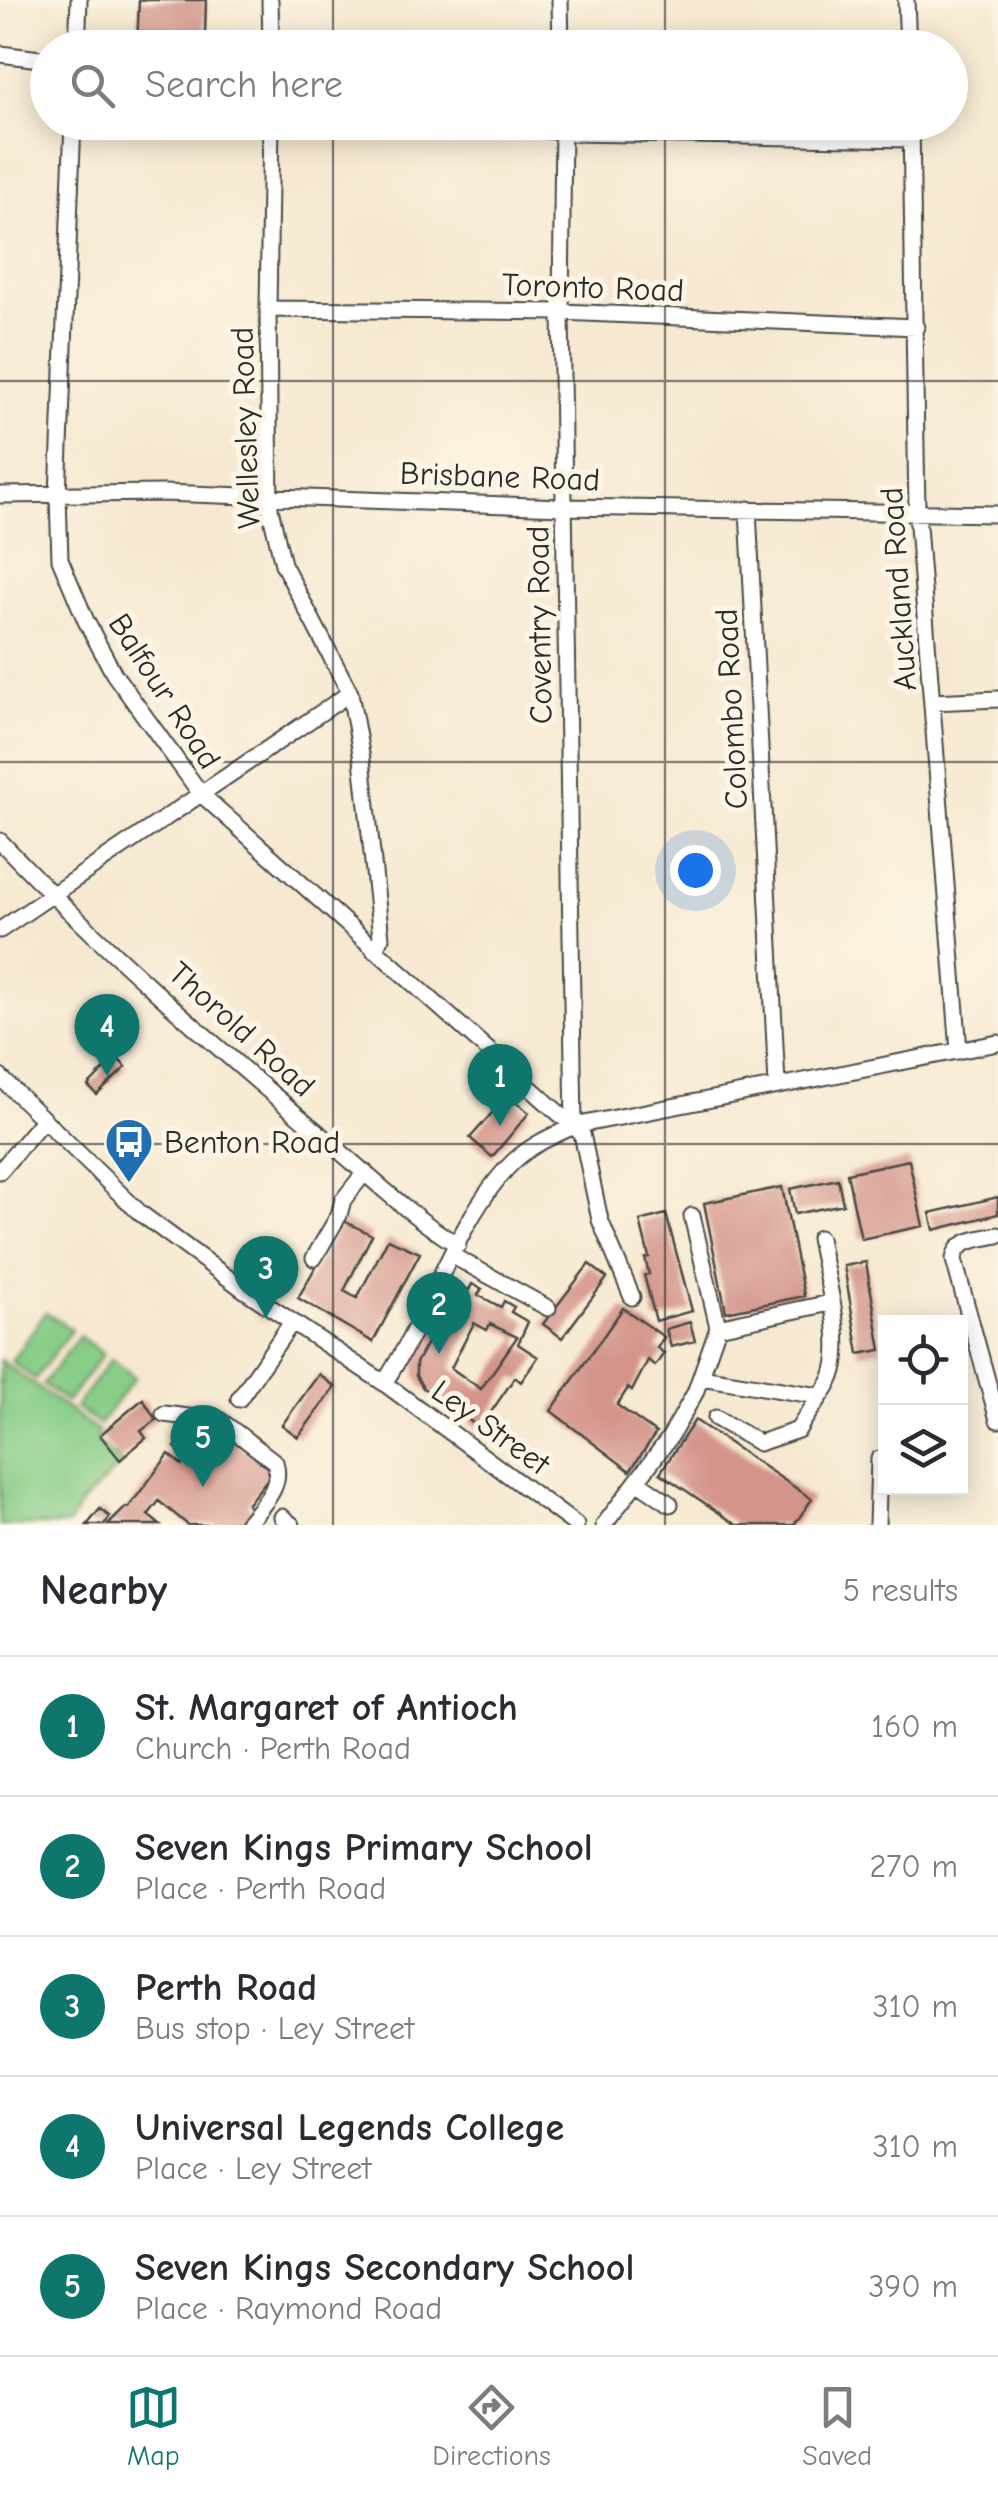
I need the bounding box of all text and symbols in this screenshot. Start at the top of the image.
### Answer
search box [30,30,968,140]
icon: search [65,58,120,113]
text: Search here [145,63,343,107]
street label: Toronto Road [501,266,685,309]
street label: Wellesley Road [223,326,268,530]
street label: Brisbane Road [399,455,601,498]
street label: Auckland Road [873,486,924,692]
street label: Coventry Road [519,525,560,725]
street label: Balfour Road [101,607,228,776]
street label: Colombo Road [708,608,755,810]
your location [670,845,721,896]
street label: Thorold Road [161,954,322,1105]
pin: 4 [74,994,140,1076]
pin: 1 [468,1044,532,1126]
bus stop icon: Benton Road [103,1116,155,1184]
place label: Benton Road [164,1124,340,1161]
pin: 3 [234,1236,298,1318]
pin: 2 [406,1272,472,1354]
map controls [878,1315,968,1495]
button: locate [878,1315,968,1405]
street label: Ley Street [425,1372,558,1483]
pin: 5 [170,1404,236,1487]
button: layers [878,1405,968,1495]
text: Nearby [40,1566,167,1615]
text: 5 results [843,1572,958,1609]
text: St. Margaret of Antioch [135,1686,518,1730]
text: 1 [66,1708,79,1745]
text: 160 m [871,1708,958,1745]
text: Church · Perth Road [135,1730,411,1767]
text: Seven Kings Primary School [135,1826,593,1870]
text: 2 [65,1848,80,1885]
text: 270 m [870,1848,958,1885]
text: Place · Perth Road [135,1870,386,1907]
text: Perth Road [135,1966,317,2010]
text: 3 [65,1988,80,2025]
text: 310 m [872,1988,958,2025]
text: Bus stop · Ley Street [135,2010,414,2047]
text: Universal Legends College [135,2106,564,2150]
text: 4 [65,2128,80,2165]
text: 310 m [872,2128,958,2165]
text: Place · Ley Street [135,2150,372,2187]
text: Seven Kings Secondary School [135,2246,634,2290]
text: 5 [64,2268,81,2305]
text: 390 m [868,2268,958,2305]
text: Place · Raymond Road [135,2290,442,2327]
tab: Map [126,2380,181,2472]
tab: Directions [432,2380,551,2472]
tab: Saved [802,2380,872,2472]

